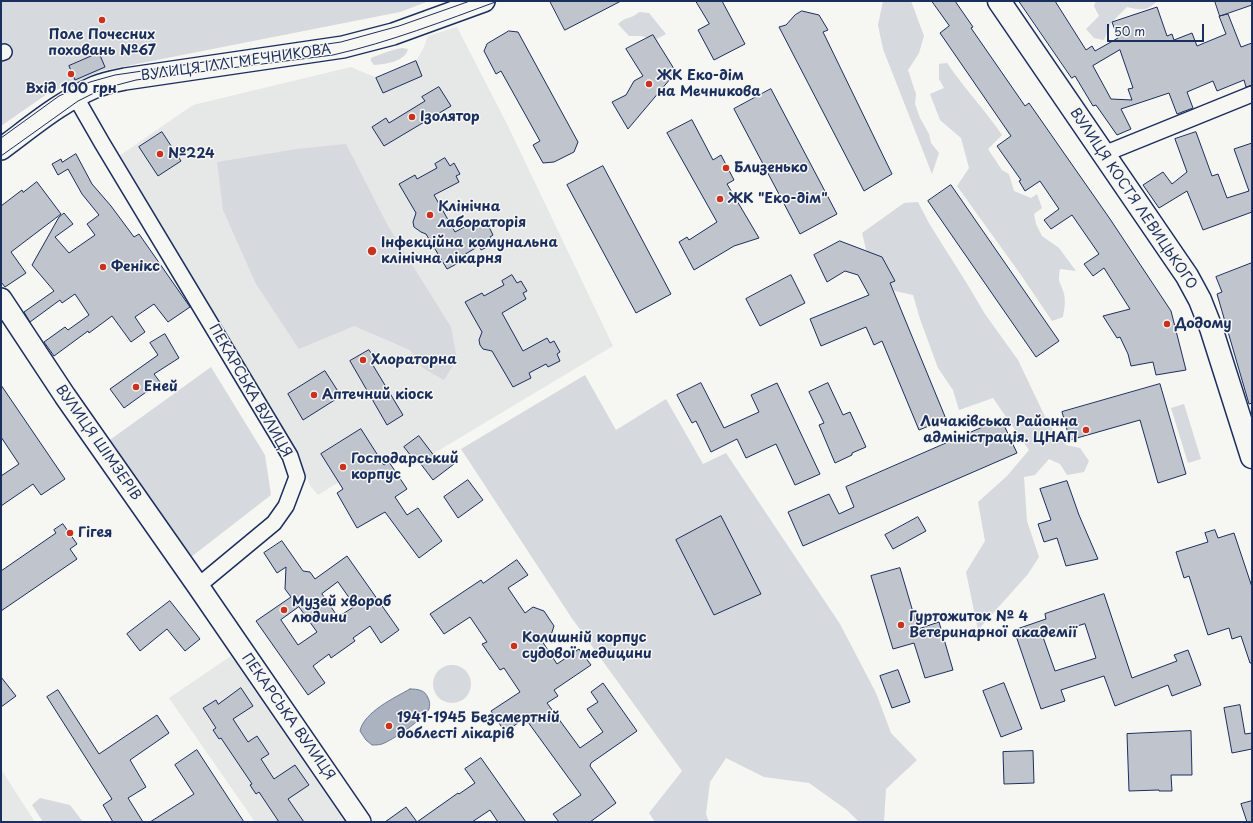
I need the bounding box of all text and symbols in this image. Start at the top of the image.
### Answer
marker: Поле Почесних поховань №67 [97,15,107,25]
scale bar [1109,16,1206,42]
text: 50 m [1114,22,1145,40]
place label: Поле Почесних поховань №67 [48,27,156,60]
street label: ВУЛИЦЯ ІЛЛІ МЕЧНИКОВА [140,41,332,85]
place label: ЖК Еко-дім на Мечникова [657,68,761,100]
marker: Вхід 100 грн [66,69,76,79]
marker: ЖК Еко-дім на Мечникова [644,79,654,89]
place label: Вхід 100 грн [25,81,117,97]
street label: ВУЛИЦЯ КОСТЯ ЛЕВИЦЬКОГО [1066,105,1200,293]
place label: Ізолятор [420,109,480,125]
marker: Ізолятор [407,112,417,122]
place label: №224 [168,146,214,162]
marker: №224 [155,149,165,159]
place label: Близенько [734,160,808,176]
marker: Близенько [721,163,731,173]
place label: ЖК "Еко-дім" [728,191,828,207]
marker: ЖК "Еко-дім" [715,194,725,204]
place label: Клінічна лабораторія [438,199,526,232]
marker: Клінічна лабораторія [425,210,435,220]
place label: Інфекційна комунальна клінічна лікарня [381,235,558,268]
marker: Інфекційна комунальна клінічна лікарня [366,245,378,257]
place label: Фенікс [111,259,160,275]
marker: Фенікс [98,262,108,272]
place label: Додому [1175,316,1231,332]
marker: Додому [1162,319,1172,329]
street label: ПЕКАРСЬКА ВУЛИЦЯ [205,321,295,461]
place label: Хлораторна [371,352,457,368]
marker: Хлораторна [358,355,368,365]
place label: Еней [144,379,178,395]
street label: ВУЛИЦЯ ШІМЗЕРІВ [52,382,144,504]
marker: Еней [131,382,141,392]
place label: Аптечний кіоск [322,387,433,403]
marker: Аптечний кіоск [309,390,319,400]
place label: Личаківська Районна адміністрація. ЦНАП [920,414,1078,446]
marker: Личаківська Районна адміністрація. ЦНАП [1081,425,1091,435]
place label: Господарський корпус [351,451,458,484]
marker: Господарський корпус [338,462,348,472]
place label: Гігея [78,525,112,541]
marker: Гігея [65,528,75,538]
place label: Музей хвороб людини [292,594,391,626]
marker: Музей хвороб людини [279,605,289,615]
place label: Гуртожиток № 4 Ветеринарної академії [909,609,1077,642]
marker: Гуртожиток № 4 Ветеринарної академії [896,620,906,630]
place label: Колишній корпус судової медицини [522,630,652,662]
marker: Колишній корпус судової медицини [509,641,519,651]
street label: ПЕКАРСЬКА ВУЛИЦЯ [238,650,338,784]
place label: 1941-1945 Безсмертній доблесті лікарів [397,710,560,742]
marker: 1941-1945 Безсмертній доблесті лікарів [384,721,394,731]

